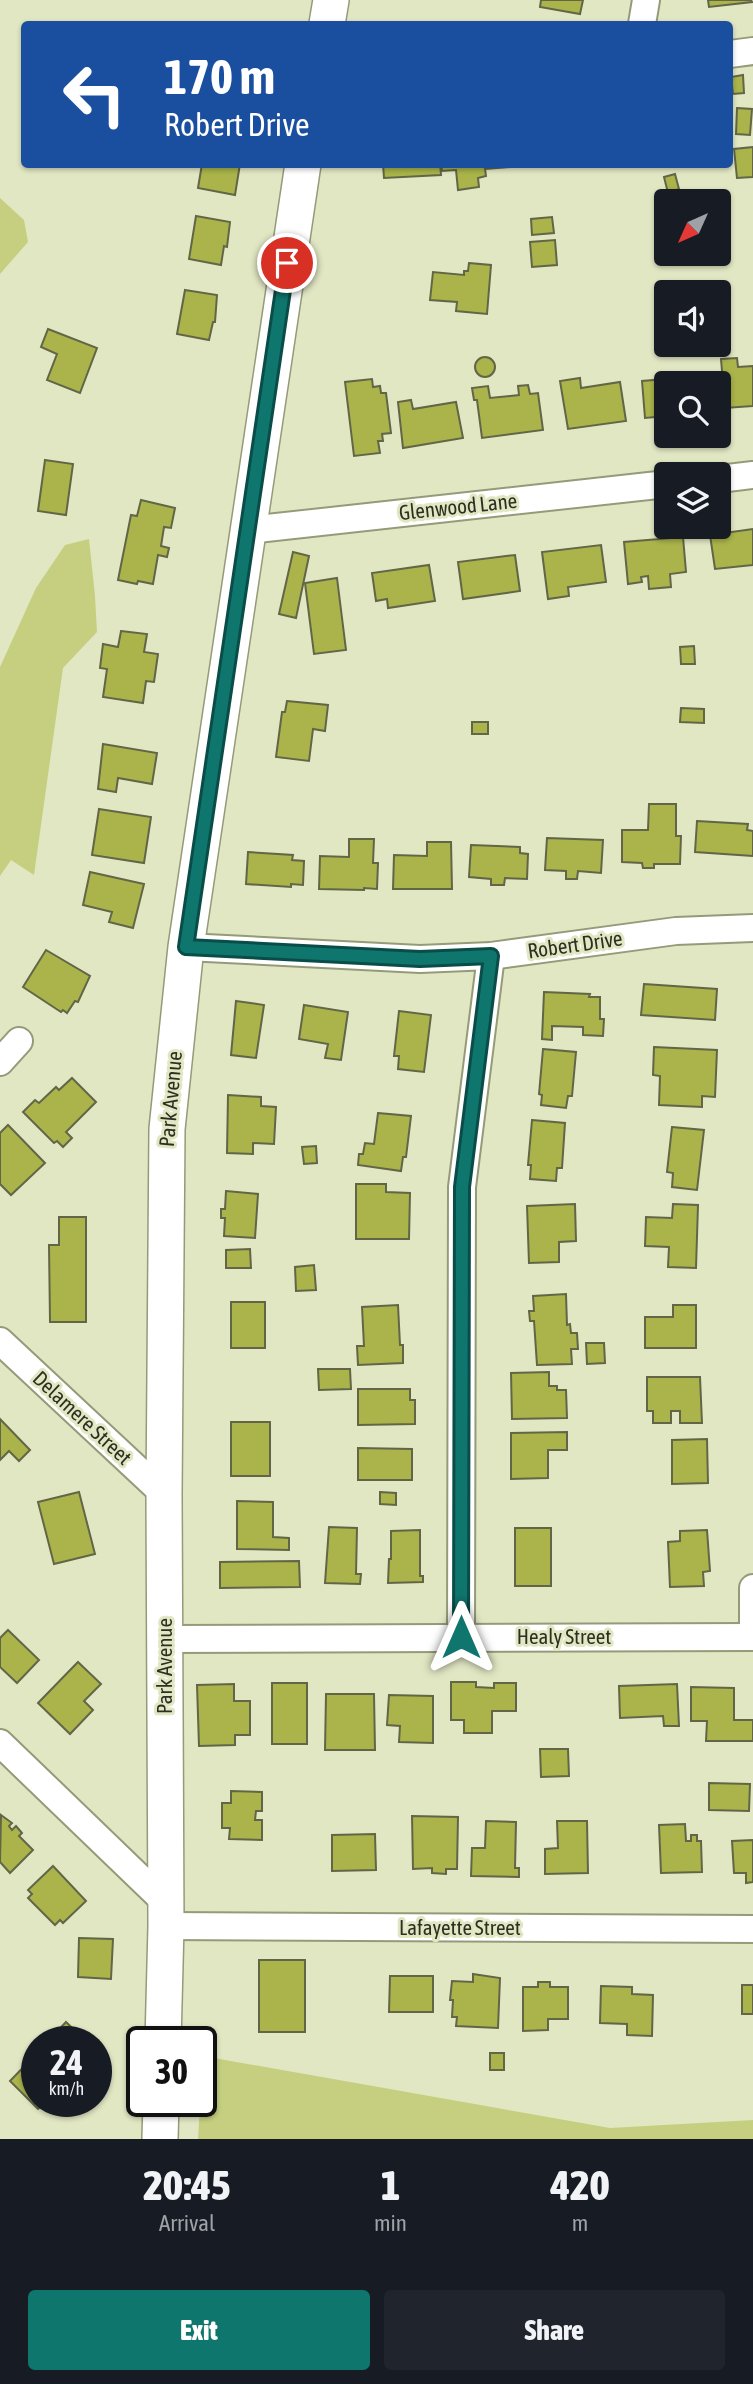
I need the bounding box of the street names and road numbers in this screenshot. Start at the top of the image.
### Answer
street label: Glenwood Lane [398,488,518,524]
street label: Robert Drive [526,925,624,963]
street label: Park Avenue [154,1050,186,1148]
street label: Delamere Street [28,1366,137,1469]
street label: Park Avenue [152,1618,176,1714]
street label: Healy Street [517,1624,611,1648]
street label: Lafayette Street [399,1915,521,1939]

